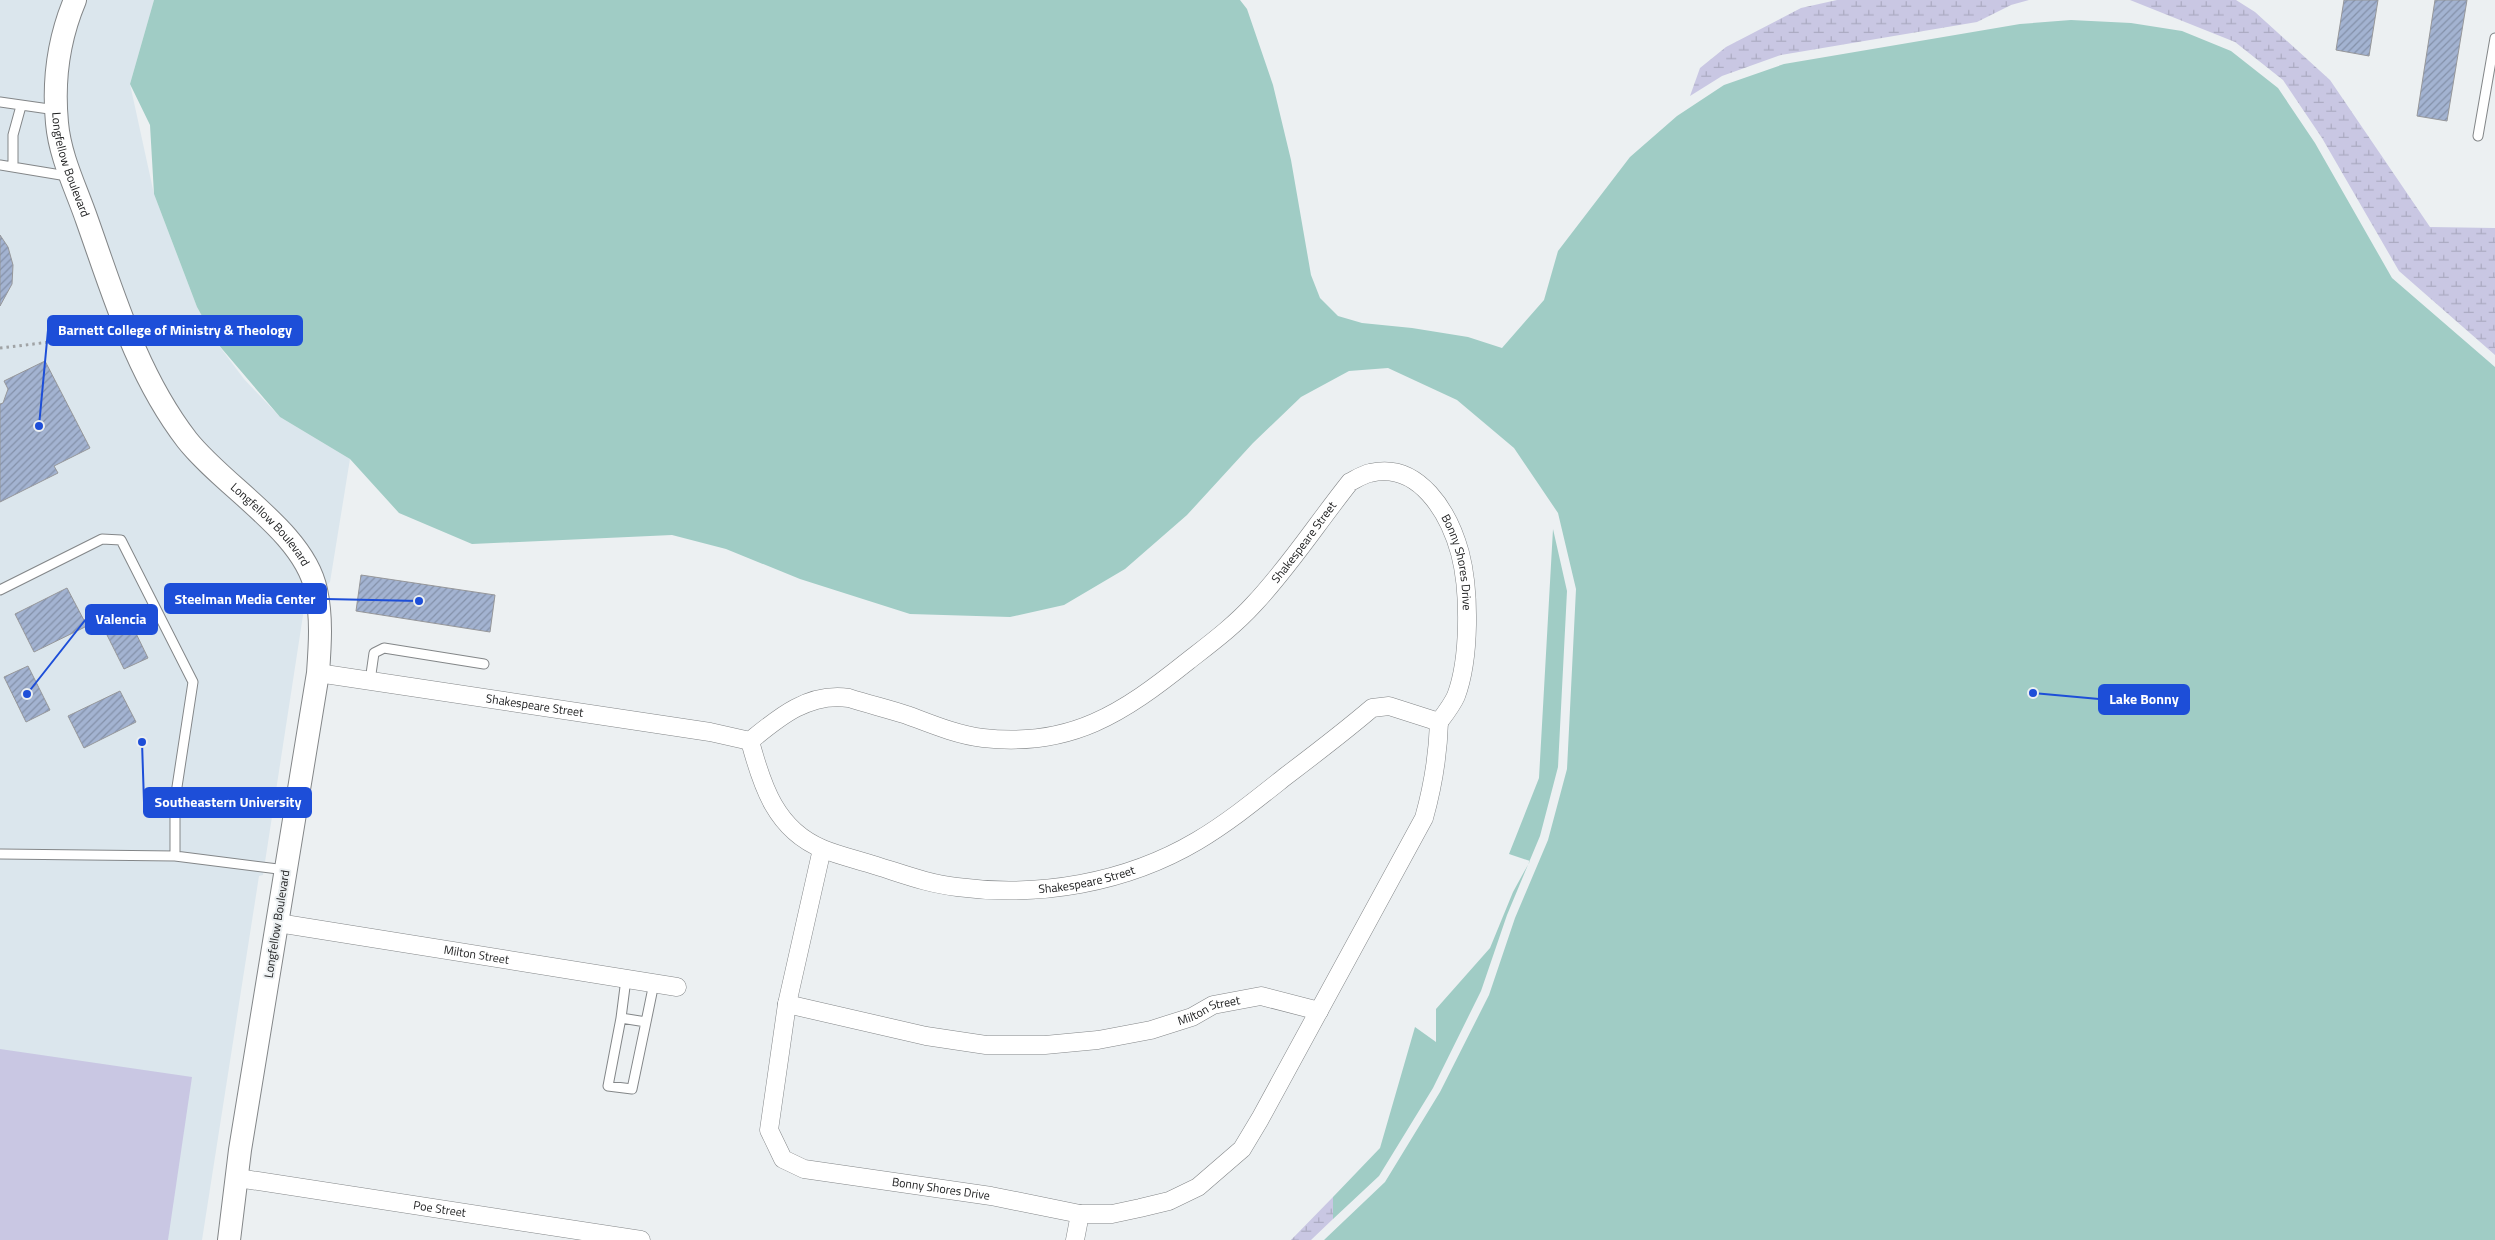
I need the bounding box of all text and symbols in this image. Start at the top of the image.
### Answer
street label: Longfellow Boulevard [47,111,95,220]
callout: Barnett College of Ministry & Theology [48,316,302,345]
text: Barnett College of Ministry & Theology [58,319,292,340]
street label: Longfellow Boulevard [226,478,315,569]
street label: Shakespeare Street [1266,496,1341,587]
street label: Bonny Shores Drive [1437,510,1477,611]
callout: Steelman Media Center [165,584,326,613]
text: Steelman Media Center [175,588,315,609]
callout: Valencia [86,605,157,634]
text: Valencia [96,608,146,629]
callout: Lake Bonny [2099,685,2189,714]
street label: Shakespeare Street [485,688,585,722]
text: Lake Bonny [2109,688,2179,709]
callout: Southeastern University [144,788,311,817]
text: Southeastern University [155,791,301,812]
street label: Shakespeare Street [1038,860,1138,898]
street label: Longfellow Boulevard [259,869,294,979]
street label: Milton Street [442,940,511,969]
street label: Milton Street [1175,990,1242,1030]
street label: Bonny Shores Drive [891,1172,991,1205]
street label: Poe Street [412,1195,468,1222]

